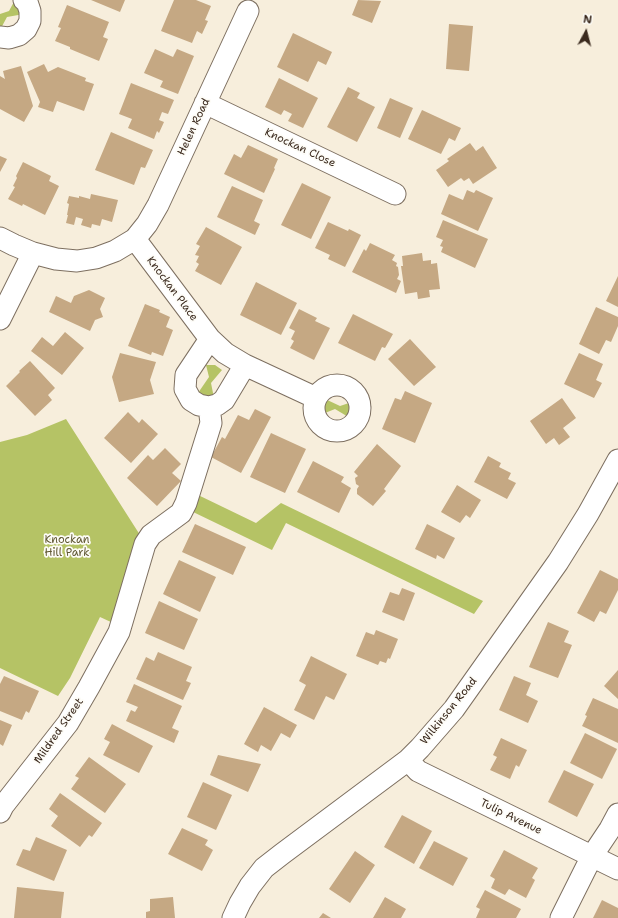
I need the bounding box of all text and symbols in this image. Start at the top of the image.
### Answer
north arrow [566,12,606,52]
text: N [582,12,593,28]
street label: Helen Road [175,96,213,158]
street label: Knockan Close [262,126,338,170]
street label: Knockan Place [144,254,200,324]
park label: Knockan Hill Park [44,533,90,559]
street label: Wilkinson Road [418,675,480,747]
street label: Mildred Street [31,696,87,766]
street label: Tulip Avenue [478,796,544,838]

